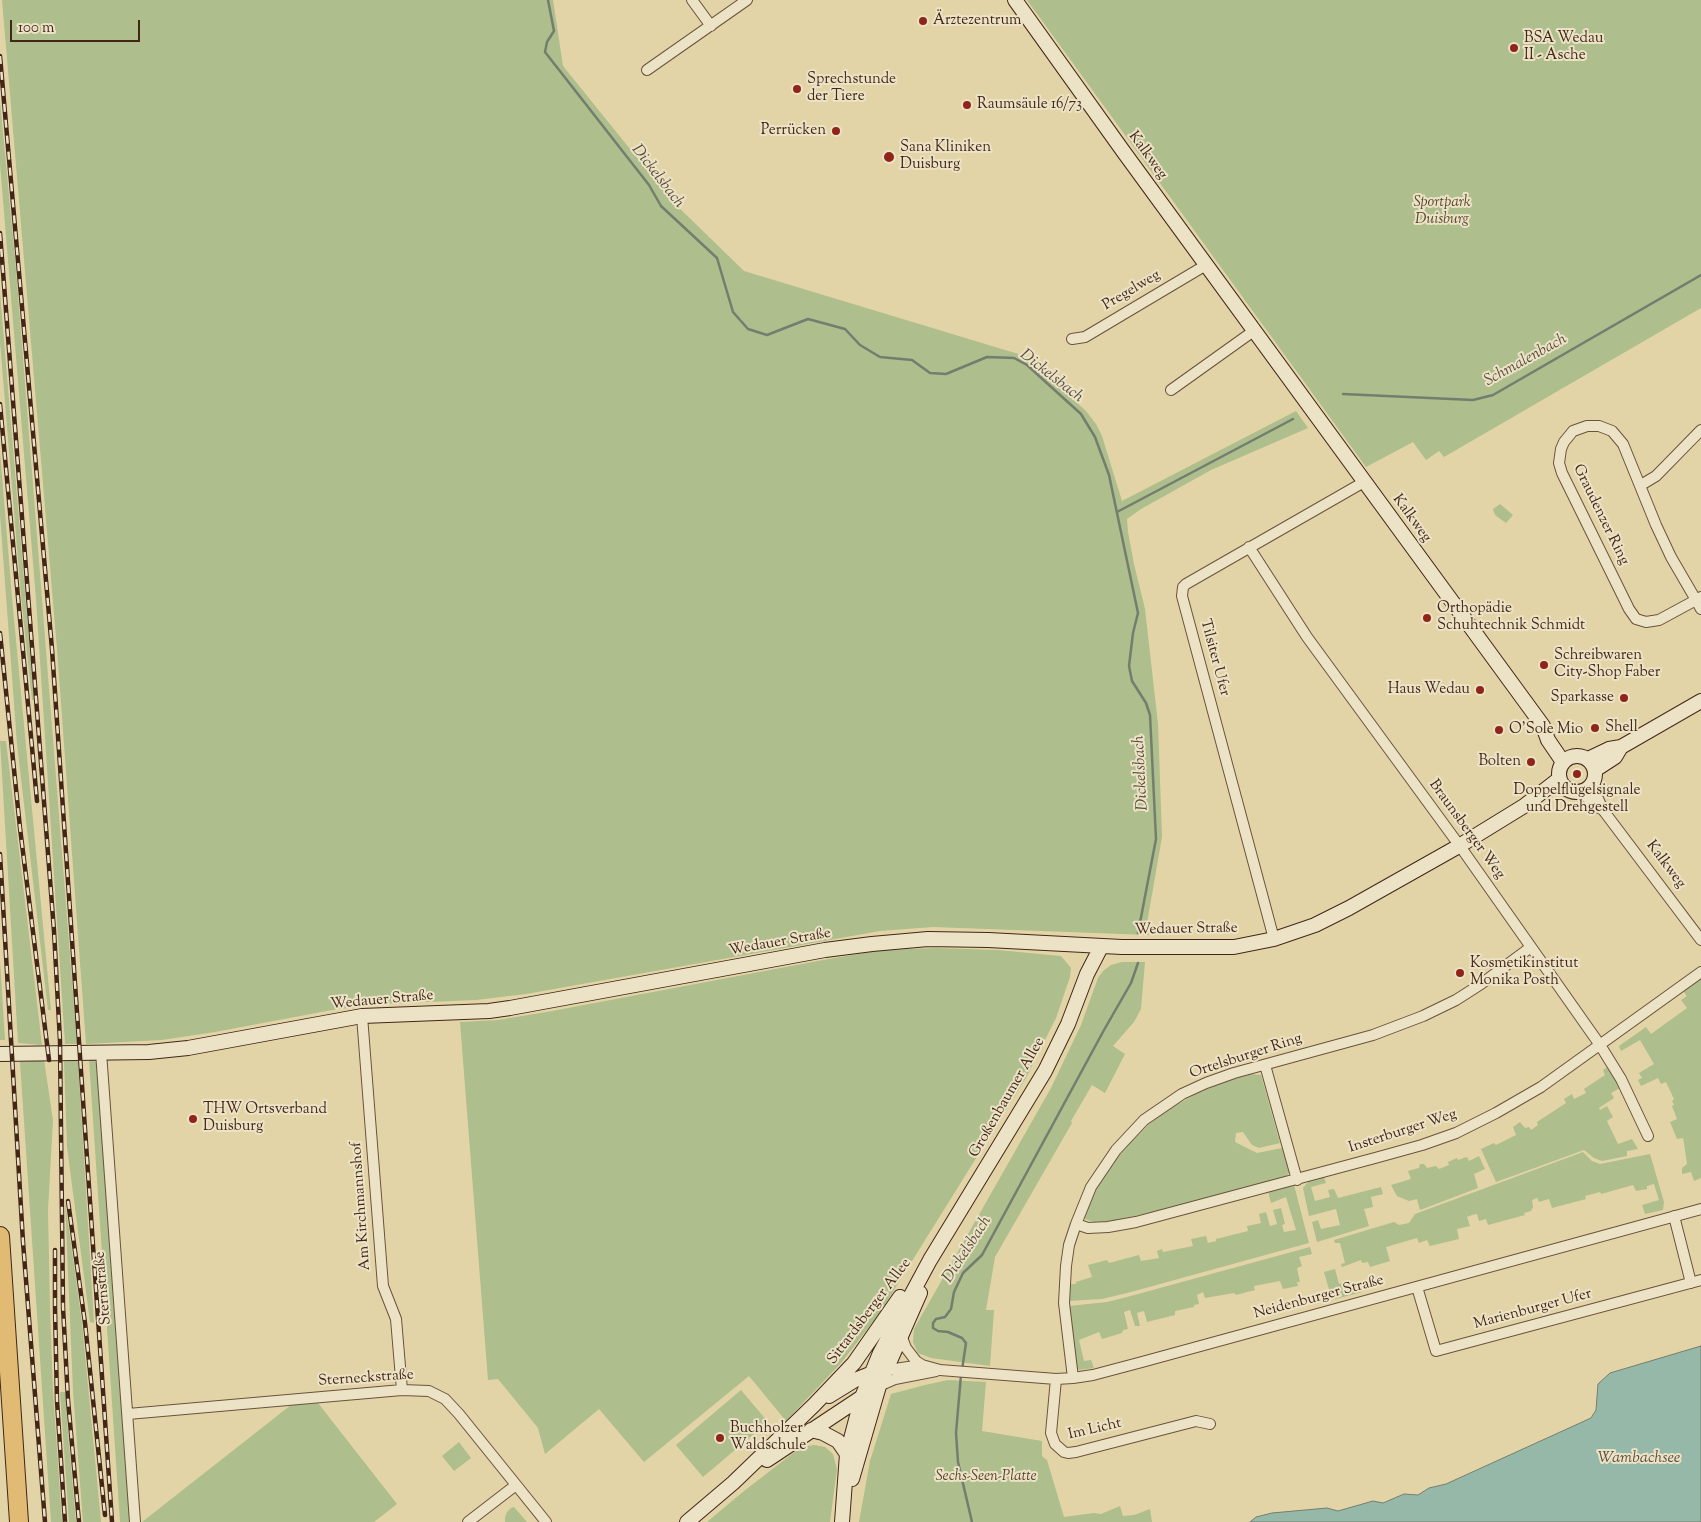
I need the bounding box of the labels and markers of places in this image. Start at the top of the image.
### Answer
place label: Ärztezentrum [933,12,1021,30]
marker: Ärztezentrum [917,15,929,27]
place label: BSA Wedau II - Asche [1524,30,1603,65]
marker: BSA Wedau II - Asche [1508,42,1520,54]
place label: Sprechstunde der Tiere [807,71,896,106]
marker: Sprechstunde der Tiere [791,83,803,95]
place label: Raumsäule 16/73 [977,96,1082,114]
marker: Raumsäule 16/73 [961,99,973,111]
place label: Perrücken [761,122,826,140]
marker: Perrücken [830,125,842,137]
place label: Sana Kliniken Duisburg [900,139,991,174]
marker: Sana Kliniken Duisburg [882,150,896,164]
place label: Orthopädie Schuhtechnik Schmidt [1437,600,1585,635]
marker: Orthopädie Schuhtechnik Schmidt [1421,612,1433,624]
place label: Schreibwaren City-Shop Faber [1554,647,1660,682]
marker: Schreibwaren City-Shop Faber [1538,659,1550,671]
place label: Haus Wedau [1388,681,1470,699]
marker: Haus Wedau [1474,684,1486,696]
place label: Sparkasse [1551,689,1614,707]
marker: Sparkasse [1618,692,1630,704]
place label: Shell [1605,719,1638,737]
place label: O'Sole Mio [1509,721,1583,739]
marker: Shell [1589,722,1601,734]
marker: O'Sole Mio [1493,724,1505,736]
place label: Bolten [1478,753,1521,771]
marker: Bolten [1525,756,1537,768]
marker: Doppelflügelsignale und Drehgestell [1571,768,1583,780]
place label: Doppelflügelsignale und Drehgestell [1514,782,1640,817]
place label: Kosmetikinstitut Monika Posth [1470,955,1578,990]
marker: Kosmetikinstitut Monika Posth [1454,967,1466,979]
place label: THW Ortsverband Duisburg [203,1101,327,1136]
marker: THW Ortsverband Duisburg [187,1113,199,1125]
place label: Buchholzer Waldschule [730,1420,806,1455]
marker: Buchholzer Waldschule [714,1432,726,1444]

